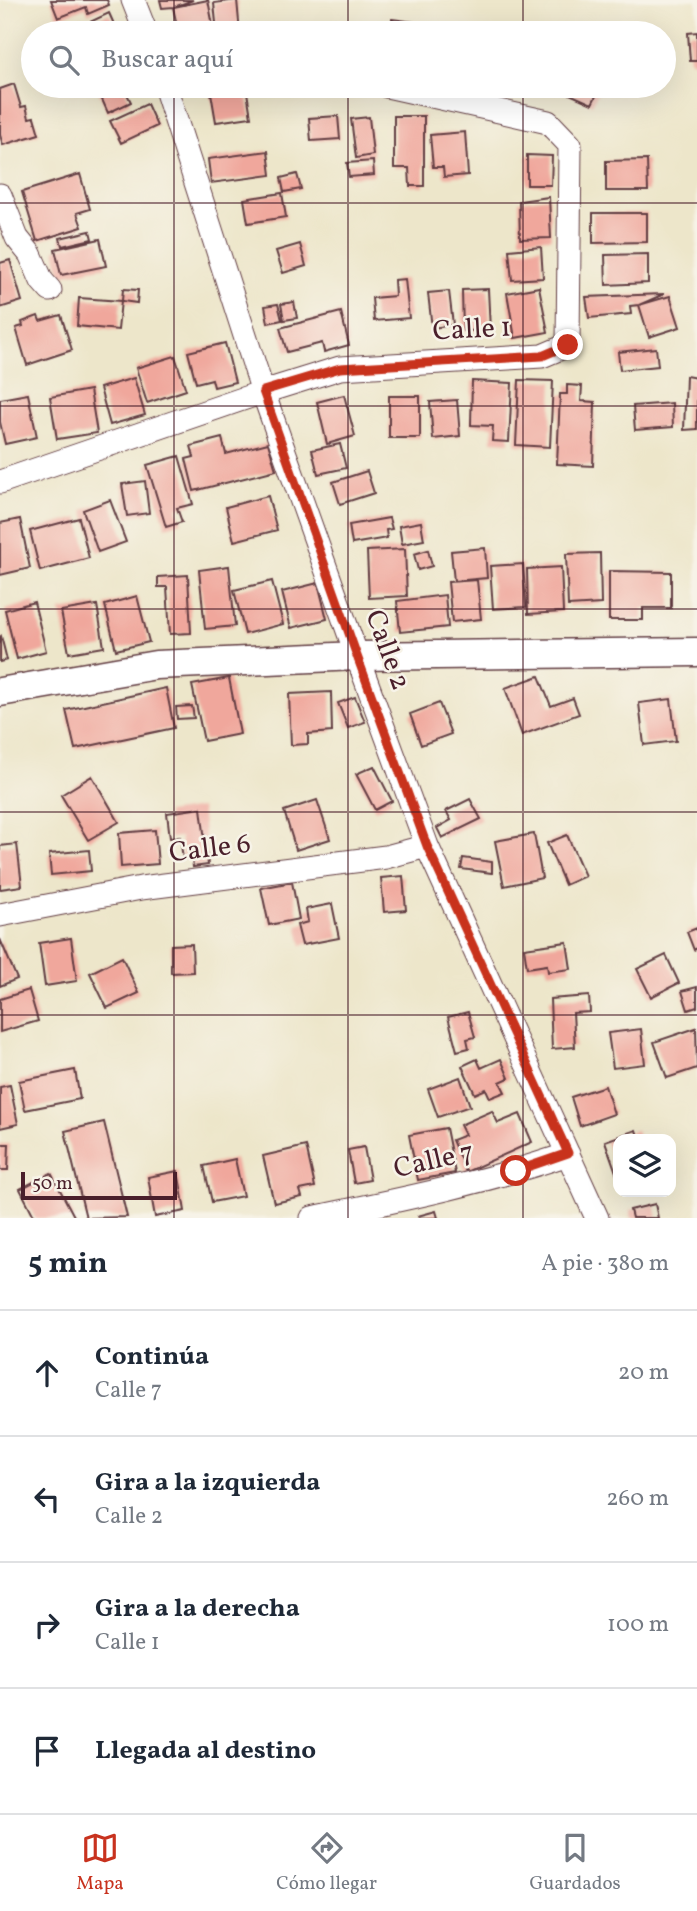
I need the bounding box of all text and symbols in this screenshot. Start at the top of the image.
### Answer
search box [21,21,676,98]
icon: search [45,41,83,79]
text: Buscar aquí [101,42,233,78]
street label: Calle 1 [432,308,512,352]
route end [552,329,583,360]
street label: Calle 2 [355,604,419,696]
street label: Calle 6 [167,825,253,873]
street label: Calle 7 [390,1133,478,1189]
map controls [613,1134,676,1197]
button: layers [613,1134,676,1197]
route start [500,1155,531,1186]
scale bar [21,1169,177,1201]
text: 50 m [32,1171,73,1197]
text: 5 min [28,1243,108,1285]
text: A pie · 380 m [541,1248,669,1280]
text: Continúa [95,1339,209,1375]
icon: ahead [28,1354,66,1392]
text: 20 m [618,1357,669,1389]
text: Calle 7 [95,1375,162,1407]
text: Gira a la izquierda [95,1465,320,1501]
icon: left [28,1480,66,1518]
text: 260 m [606,1483,669,1515]
text: Calle 2 [95,1501,163,1533]
text: Gira a la derecha [95,1591,300,1627]
icon: right [28,1606,66,1644]
text: 100 m [607,1609,669,1641]
text: Calle 1 [95,1627,160,1659]
icon: arrive [28,1732,66,1770]
text: Llegada al destino [95,1733,316,1769]
tab: Mapa [76,1829,124,1897]
tab: Cómo llegar [276,1829,377,1897]
tab: Guardados [530,1829,621,1897]

